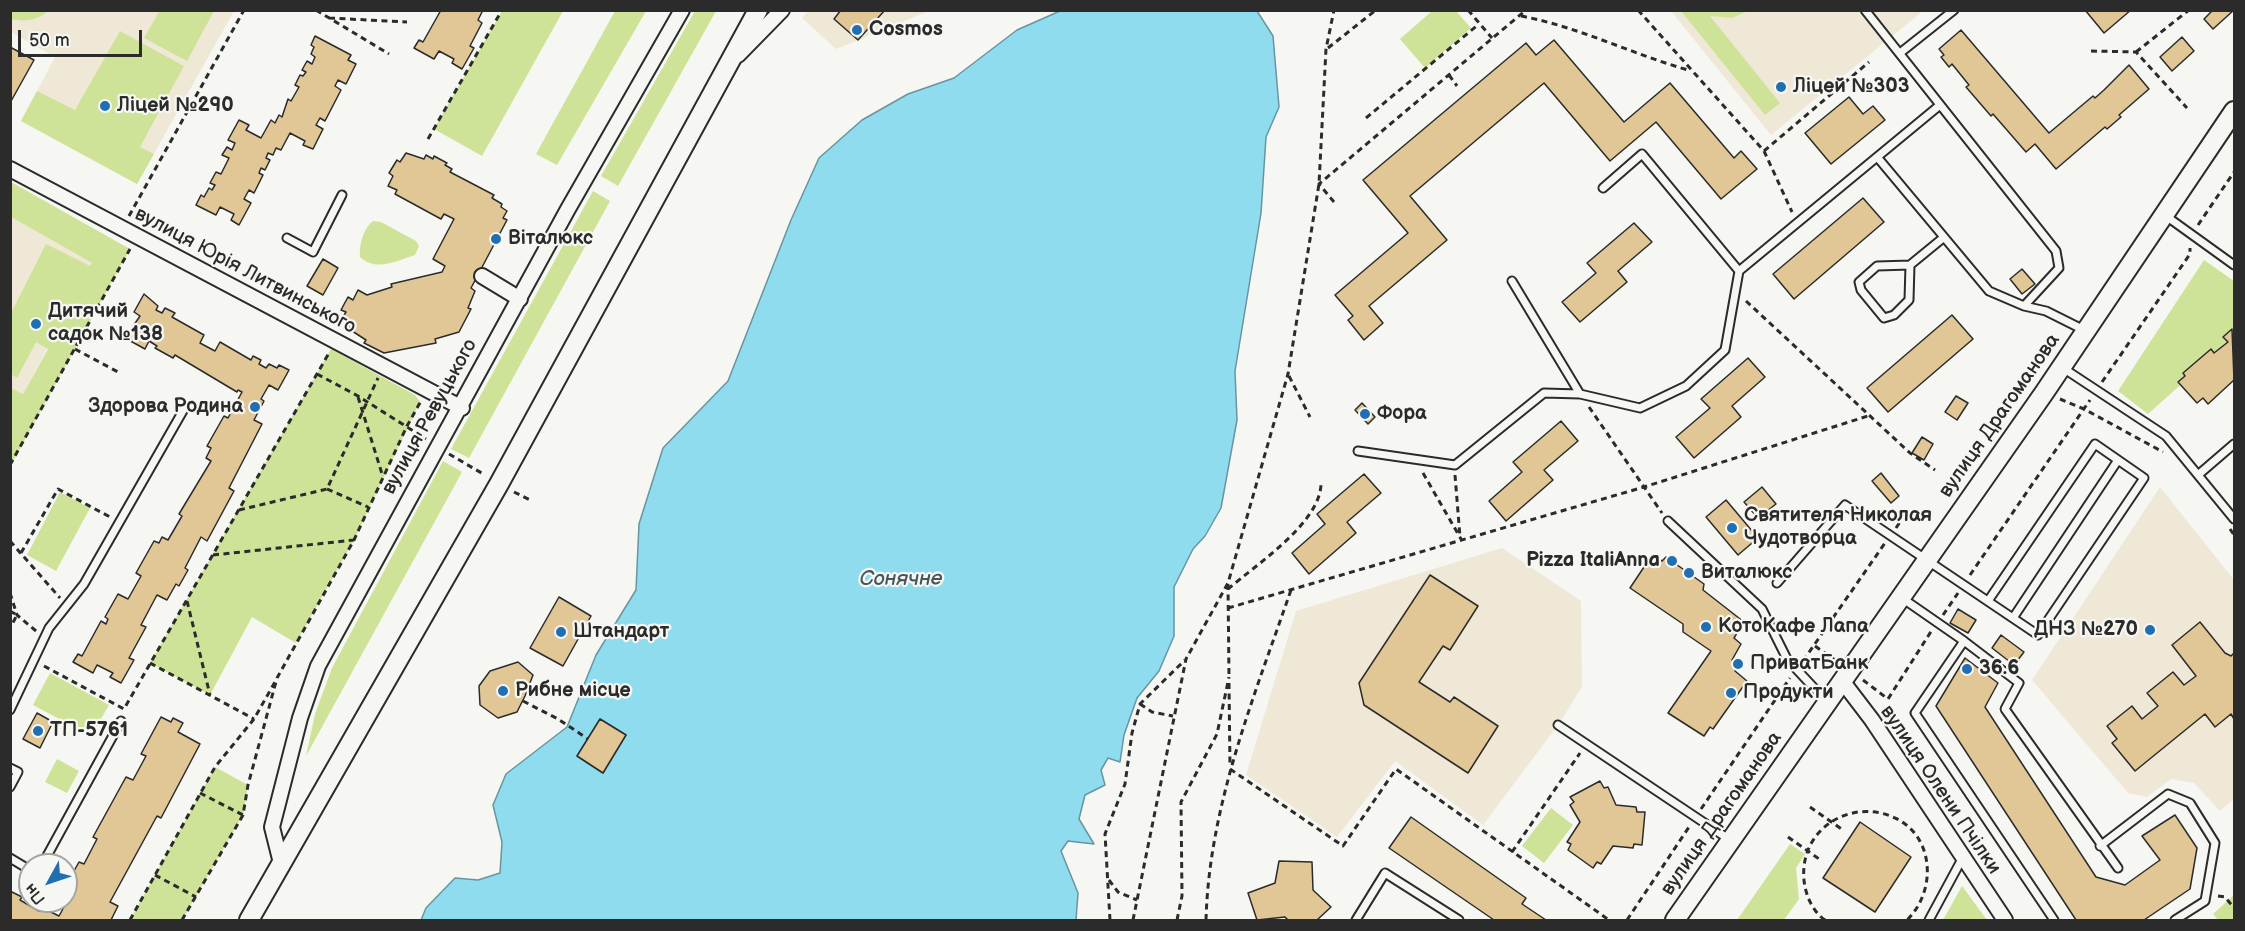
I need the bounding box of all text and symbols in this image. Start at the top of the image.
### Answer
scale bar [21,18,146,56]
place label: Cosmos [869,18,943,42]
marker: Cosmos [850,23,864,37]
text: 50 m [29,30,70,51]
place label: Ліцей №303 [1793,75,1909,99]
marker: Ліцей №303 [1774,80,1788,94]
place label: Ліцей №290 [117,94,234,118]
marker: Ліцей №290 [98,99,112,113]
street label: вулиця Юрія Литвинського [130,202,360,340]
place label: Віталюкс [508,227,593,251]
marker: Віталюкс [489,232,503,246]
place label: Дитячий садок №138 [48,300,163,347]
marker: Дитячий садок №138 [29,317,43,331]
street label: вулиця Драгоманова [1934,329,2066,503]
street label: вулиця Ревуцького [377,335,483,499]
place label: Здорова Родина [88,395,243,419]
marker: Здорова Родина [248,400,262,414]
place label: Фора [1377,402,1427,426]
marker: Фора [1358,407,1372,421]
place label: Святителя Николая Чудотворца [1744,504,1932,551]
marker: Святителя Николая Чудотворца [1725,521,1739,535]
place label: Pizza ItaliAnna [1526,549,1660,573]
marker: Pizza ItaliAnna [1665,554,1679,568]
place label: Виталюкс [1701,561,1792,585]
marker: Виталюкс [1682,566,1696,580]
water label: Сонячне [859,567,943,593]
place label: КотоКафе Лапа [1718,615,1869,639]
place label: ДНЗ №270 [2034,618,2138,642]
place label: Штандарт [573,620,669,644]
marker: КотоКафе Лапа [1699,620,1713,634]
marker: ДНЗ №270 [2143,623,2157,637]
marker: Штандарт [554,625,568,639]
place label: ПриватБанк [1750,652,1868,676]
marker: ПриватБанк [1731,657,1745,671]
place label: 36.6 [1979,657,2019,681]
marker: 36.6 [1960,662,1974,676]
place label: Рибне місце [515,679,631,703]
place label: Продукти [1743,681,1834,705]
marker: Рибне місце [496,684,510,698]
marker: Продукти [1724,686,1738,700]
street label: вулиця Олени Пчілки [1875,701,2005,879]
place label: ТП-5761 [50,719,128,743]
marker: ТП-5761 [31,724,45,738]
street label: вулиця Драгоманова [1656,727,1788,901]
north arrow [18,853,78,913]
text: Пн [21,879,49,908]

